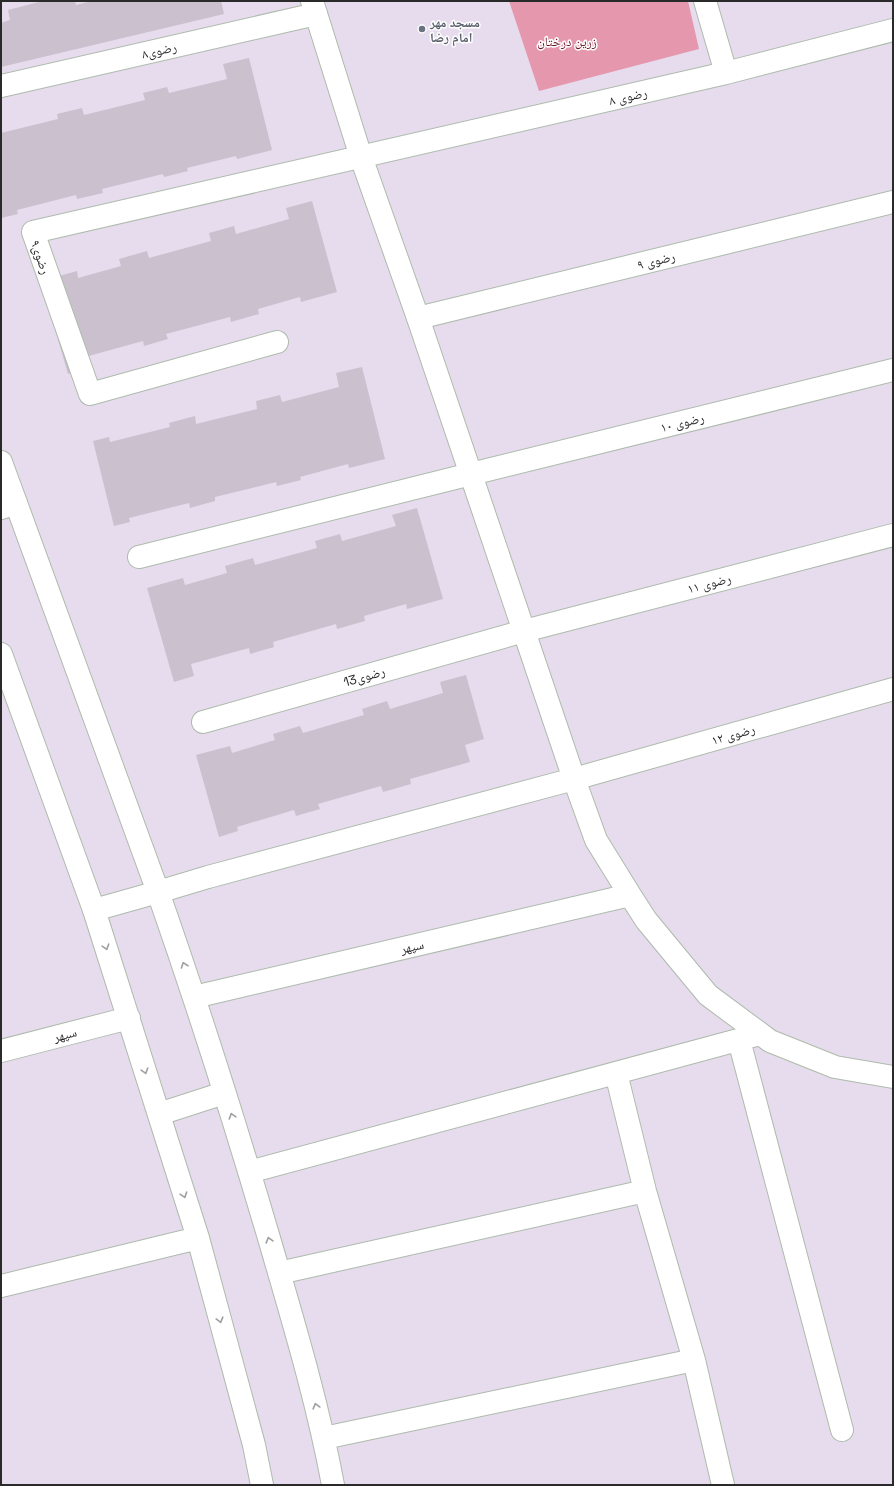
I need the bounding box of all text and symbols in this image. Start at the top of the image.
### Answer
place label: مسجد مهر امام رضا [429,14,480,47]
marker: مسجد مهر امام رضا [417,24,427,34]
park label: زرین درختان [537,33,597,50]
street label: رضوی۸ [140,38,178,63]
street label: رضوی ۸ [607,84,649,109]
street label: رضوی۹ [27,238,54,277]
street label: رضوی ۹ [635,248,677,273]
street label: رضوی ۱۰ [659,409,706,436]
street label: رضوی ۱۱ [685,570,733,597]
street label: رضوی13 [341,662,387,691]
street label: رضوی ۱۲ [709,720,757,749]
street label: سپهر [398,936,425,958]
one-way arrow [101,943,110,950]
one-way arrow [180,962,188,969]
street label: سپهر [51,1023,79,1046]
one-way arrow [140,1067,149,1074]
one-way arrow [228,1113,237,1120]
one-way arrow [179,1191,188,1198]
one-way arrow [265,1237,274,1244]
one-way arrow [215,1316,224,1323]
one-way arrow [312,1403,320,1409]

